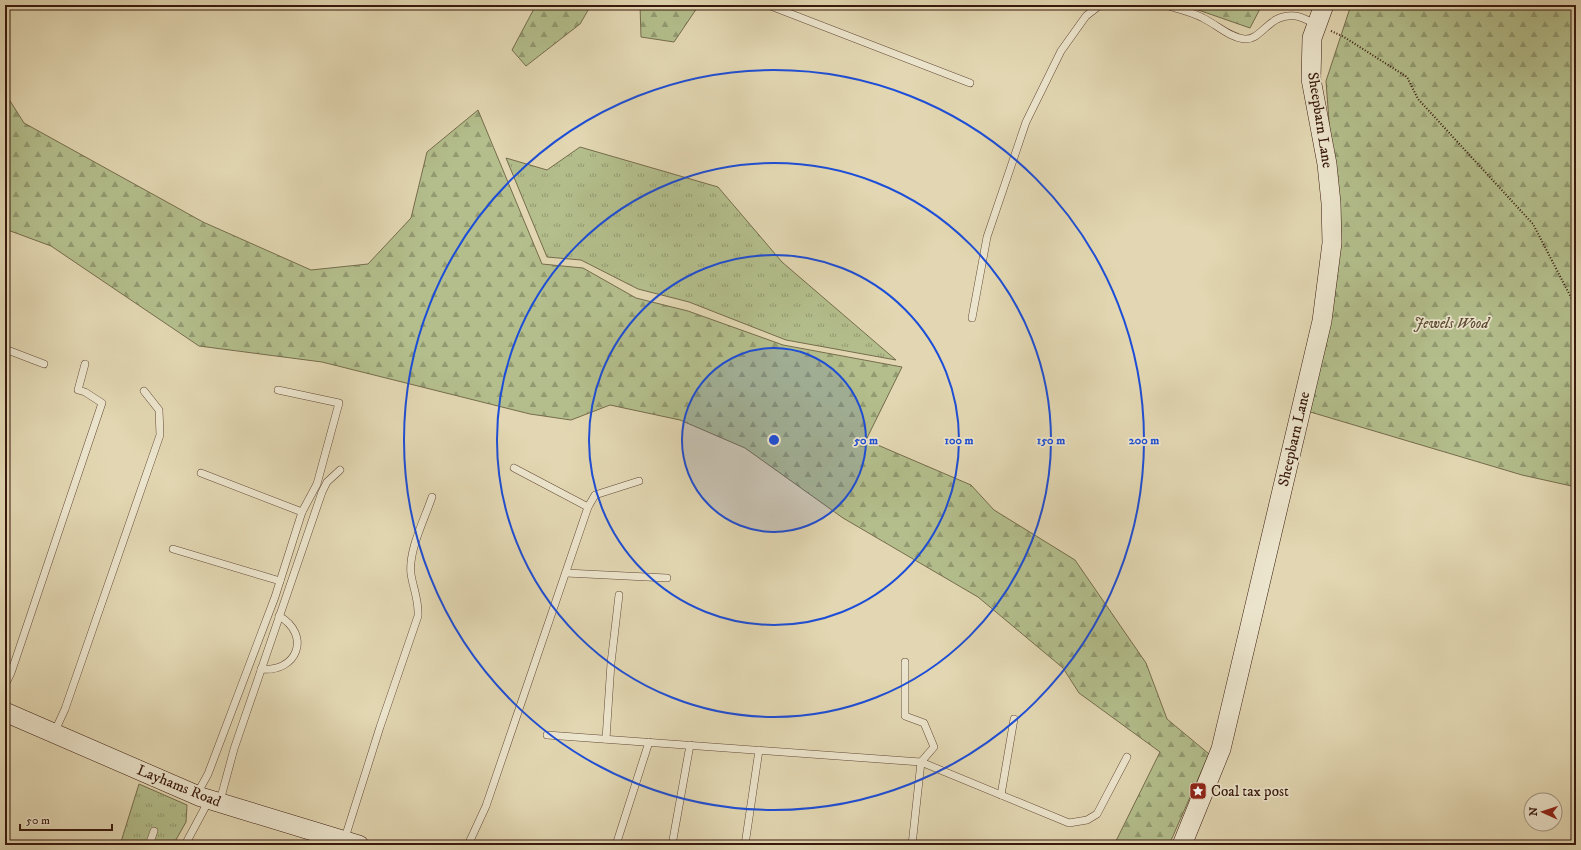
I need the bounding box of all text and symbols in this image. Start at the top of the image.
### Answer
street label: Sheepbarn Lane [1303,71,1337,169]
park label: Jewels Wood [1413,314,1491,333]
street label: Sheepbarn Lane [1274,390,1314,488]
centre of rings [767,433,781,447]
text: 50 m [853,433,878,448]
text: 100 m [945,433,973,448]
text: 150 m [1037,433,1065,448]
text: 200 m [1129,433,1159,448]
street label: Layhams Road [134,761,224,812]
place icon: Coal tax post [1188,781,1208,801]
place label: Coal tax post [1211,782,1289,801]
north arrow [1523,792,1563,832]
scale bar [20,806,112,832]
text: N [1527,807,1541,816]
text: 50 m [26,813,50,828]

